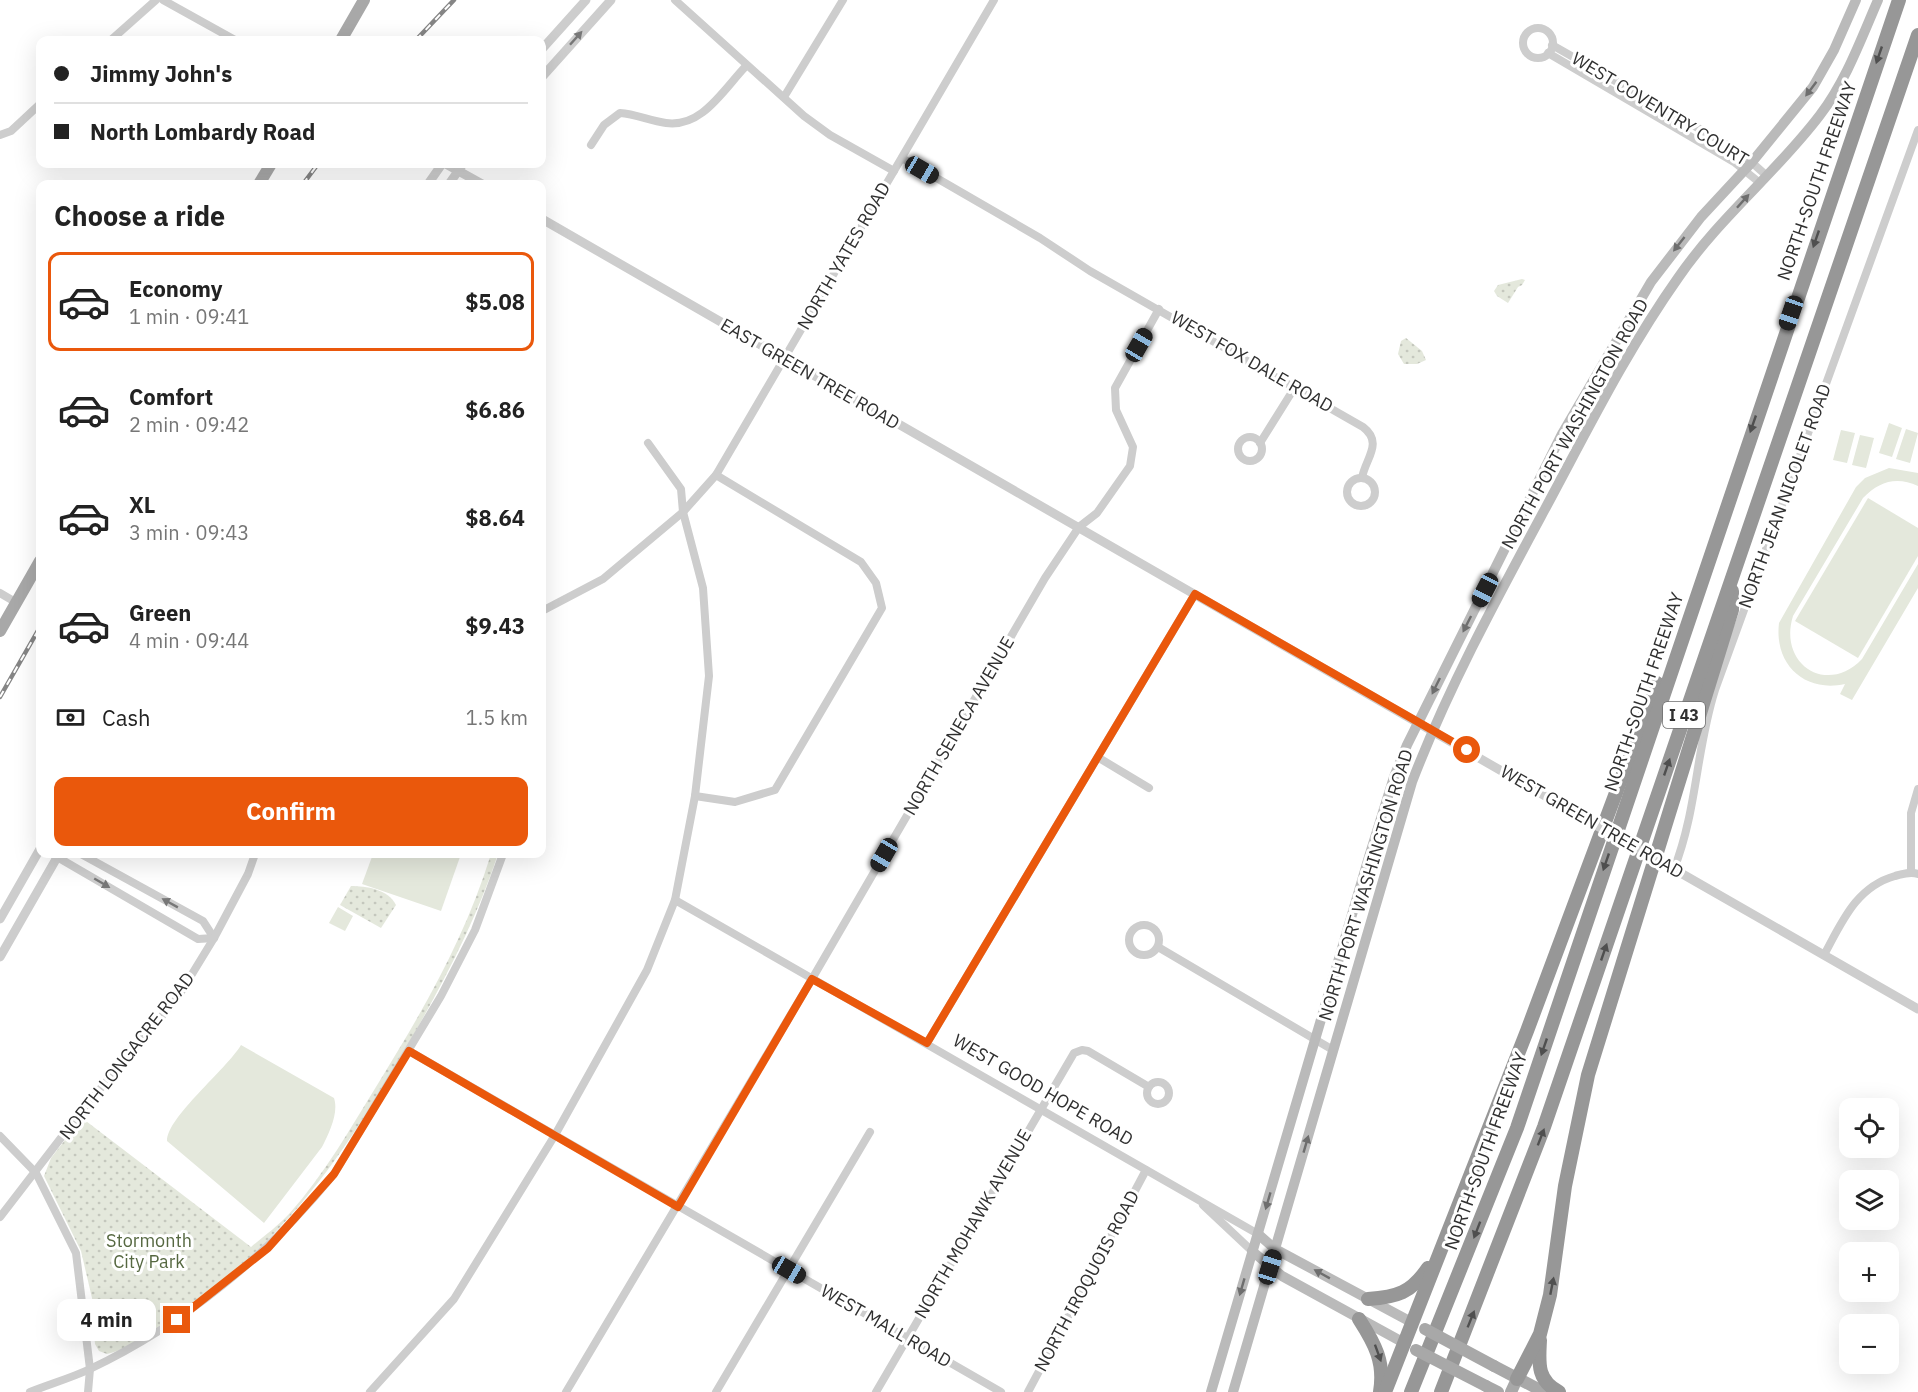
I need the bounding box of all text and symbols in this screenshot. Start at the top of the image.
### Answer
one-way arrow [569,31,583,46]
one-way arrow [1873,46,1883,64]
street label: WEST COVENTRY COURT [1568,47,1753,171]
text: Jimmy John's [90,59,232,88]
street label: NORTH-SOUTH FREEWAY [1772,78,1862,283]
one-way arrow [1805,82,1817,97]
text: North Lombardy Road [90,117,315,146]
car [902,153,942,187]
street label: NORTH YATES ROAD [792,178,895,334]
one-way arrow [1736,194,1749,209]
text: Choose a ride [54,198,225,233]
one-way arrow [1810,230,1820,248]
one-way arrow [1673,237,1685,252]
text: Economy [129,274,223,303]
icon: car [57,275,111,329]
text: $5.08 [465,287,525,316]
car [1777,293,1805,333]
street label: NORTH PORT WASHINGTON ROAD [1496,295,1653,553]
text: 1 min · 09:41 [129,303,249,330]
street label: WEST FOX DALE ROAD [1167,306,1337,417]
street label: EAST GREEN TREE ROAD [716,313,904,434]
car [1122,325,1156,365]
street label: NORTH JEAN NICOLET ROAD [1733,380,1836,611]
text: Comfort [129,382,213,411]
icon: car [57,383,111,437]
text: $6.86 [465,395,525,424]
text: 2 min · 09:42 [129,411,249,438]
one-way arrow [1748,415,1758,433]
text: XL [129,490,155,519]
icon: car [57,491,111,545]
text: $8.64 [465,503,525,532]
text: 3 min · 09:43 [129,519,249,546]
car [1469,570,1501,610]
street label: NORTH-SOUTH FREEWAY [1599,589,1689,794]
text: Green [129,598,191,627]
icon: car [57,599,111,653]
text: $9.43 [465,611,525,640]
one-way arrow [1462,616,1472,633]
text: 4 min · 09:44 [129,627,249,654]
street label: NORTH SENECA AVENUE [898,632,1019,819]
one-way arrow [1432,677,1442,695]
icon: cash [54,701,87,734]
road number: I 43 [1663,702,1705,728]
text: Cash [102,703,151,732]
text: 1.5 km [466,704,528,731]
route start [1453,736,1480,763]
street label: NORTH PORT WASHINGTON ROAD [1313,746,1418,1023]
one-way arrow [1662,758,1672,776]
street label: WEST GREEN TREE ROAD [1497,760,1688,883]
button: Confirm [54,777,528,846]
car [867,835,901,875]
one-way arrow [1601,853,1610,871]
one-way arrow [94,878,111,888]
one-way arrow [161,898,178,908]
one-way arrow [1600,943,1609,961]
street label: NORTH LONGACRE ROAD [54,967,199,1144]
street label: WEST GOOD HOPE ROAD [949,1029,1137,1151]
one-way arrow [1538,1038,1548,1056]
street label: NORTH-SOUTH FREEWAY [1439,1048,1532,1253]
map controls [1839,1098,1899,1374]
button: locate [1839,1098,1899,1158]
street label: NORTH MOHAWK AVENUE [909,1125,1036,1322]
one-way arrow [1536,1127,1546,1145]
one-way arrow [1302,1134,1311,1152]
button: layers [1839,1170,1899,1230]
street label: NORTH IROQUOIS ROAD [1029,1186,1144,1375]
one-way arrow [1263,1192,1272,1210]
one-way arrow [1472,1221,1481,1239]
park label: Stormonth City Park [106,1229,192,1273]
button: + [1839,1242,1899,1302]
car [1256,1247,1284,1287]
car [769,1253,809,1287]
one-way arrow [1313,1269,1330,1279]
one-way arrow [1548,1276,1557,1295]
one-way arrow [1237,1278,1246,1296]
street label: WEST MALL ROAD [817,1279,956,1372]
callout: 4 min [57,1299,156,1341]
text: 4 min [80,1306,133,1333]
route end [163,1306,190,1333]
one-way arrow [1466,1309,1476,1327]
button: − [1839,1314,1899,1374]
one-way arrow [1373,1345,1383,1363]

